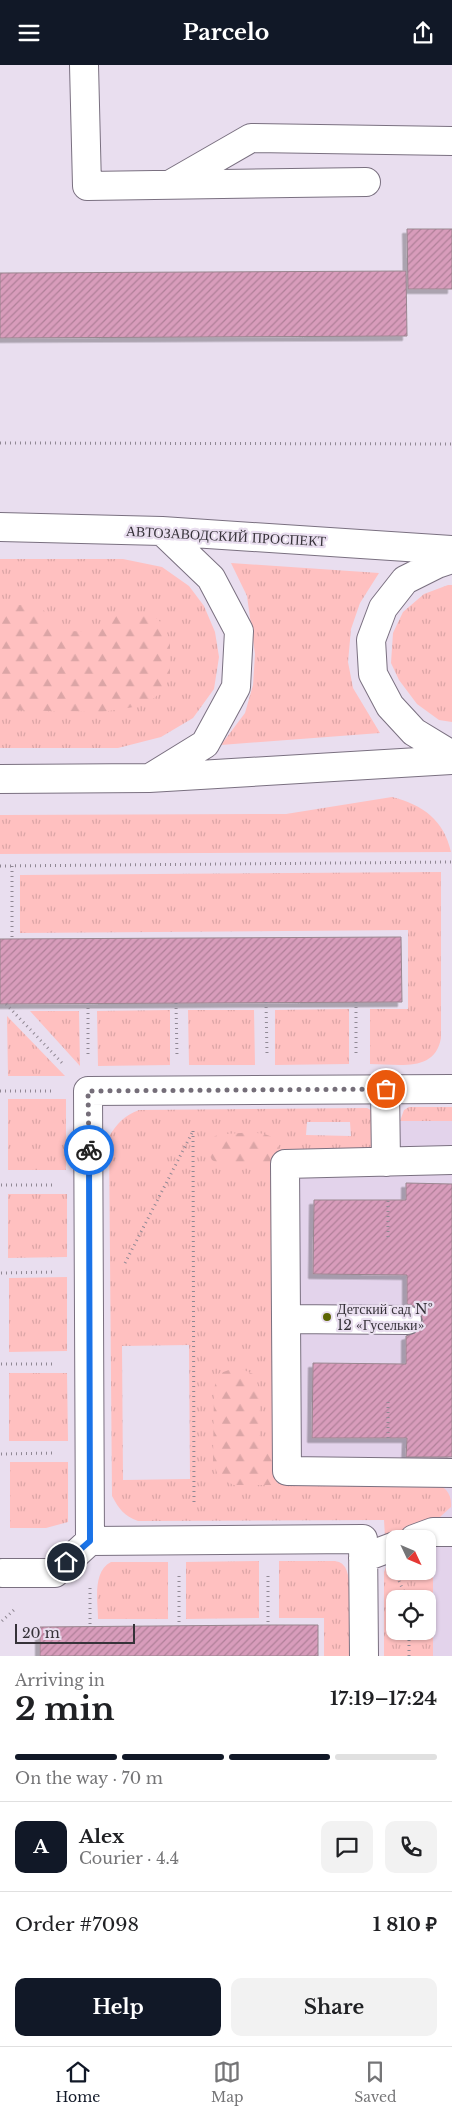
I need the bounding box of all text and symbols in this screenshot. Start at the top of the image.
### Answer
icon: menu [15,19,43,47]
text: Parcelo [183,19,269,46]
icon: share [409,19,437,47]
street label: АВТОЗАВОДСКИЙ ПРОСПЕКТ [126,522,327,550]
pin [365,1068,407,1110]
icon: bag [372,1075,400,1103]
courier [64,1125,114,1175]
icon: bike [75,1136,103,1164]
place label: Детский сад № 12 «Гусельки» [337,1300,433,1334]
marker: Детский сад № 12 «Гусельки» [321,1311,333,1323]
north arrow [386,1530,436,1580]
map controls [386,1530,436,1640]
pin [45,1541,87,1583]
icon: home [52,1548,80,1576]
button: locate [386,1590,436,1640]
scale bar [15,1621,135,1644]
text: 20 m [22,1624,60,1642]
text: Arriving in [15,1670,105,1690]
text: 17:19–17:24 [330,1687,437,1710]
text: 2 min [15,1689,115,1729]
text: On the way · 70 m [15,1768,163,1788]
button: chat [321,1821,373,1873]
button: phone [385,1821,437,1873]
text: Alex [79,1825,124,1848]
text: A [33,1835,49,1858]
text: Courier · 4.4 [79,1848,179,1868]
text: Order #7098 [15,1913,139,1936]
text: 1 810 ₽ [373,1913,437,1936]
button: Help [15,1978,221,2036]
button: Share [231,1978,437,2036]
tab: Home [55,2058,100,2106]
tab: Map [211,2058,244,2106]
tab: Saved [354,2058,397,2106]

